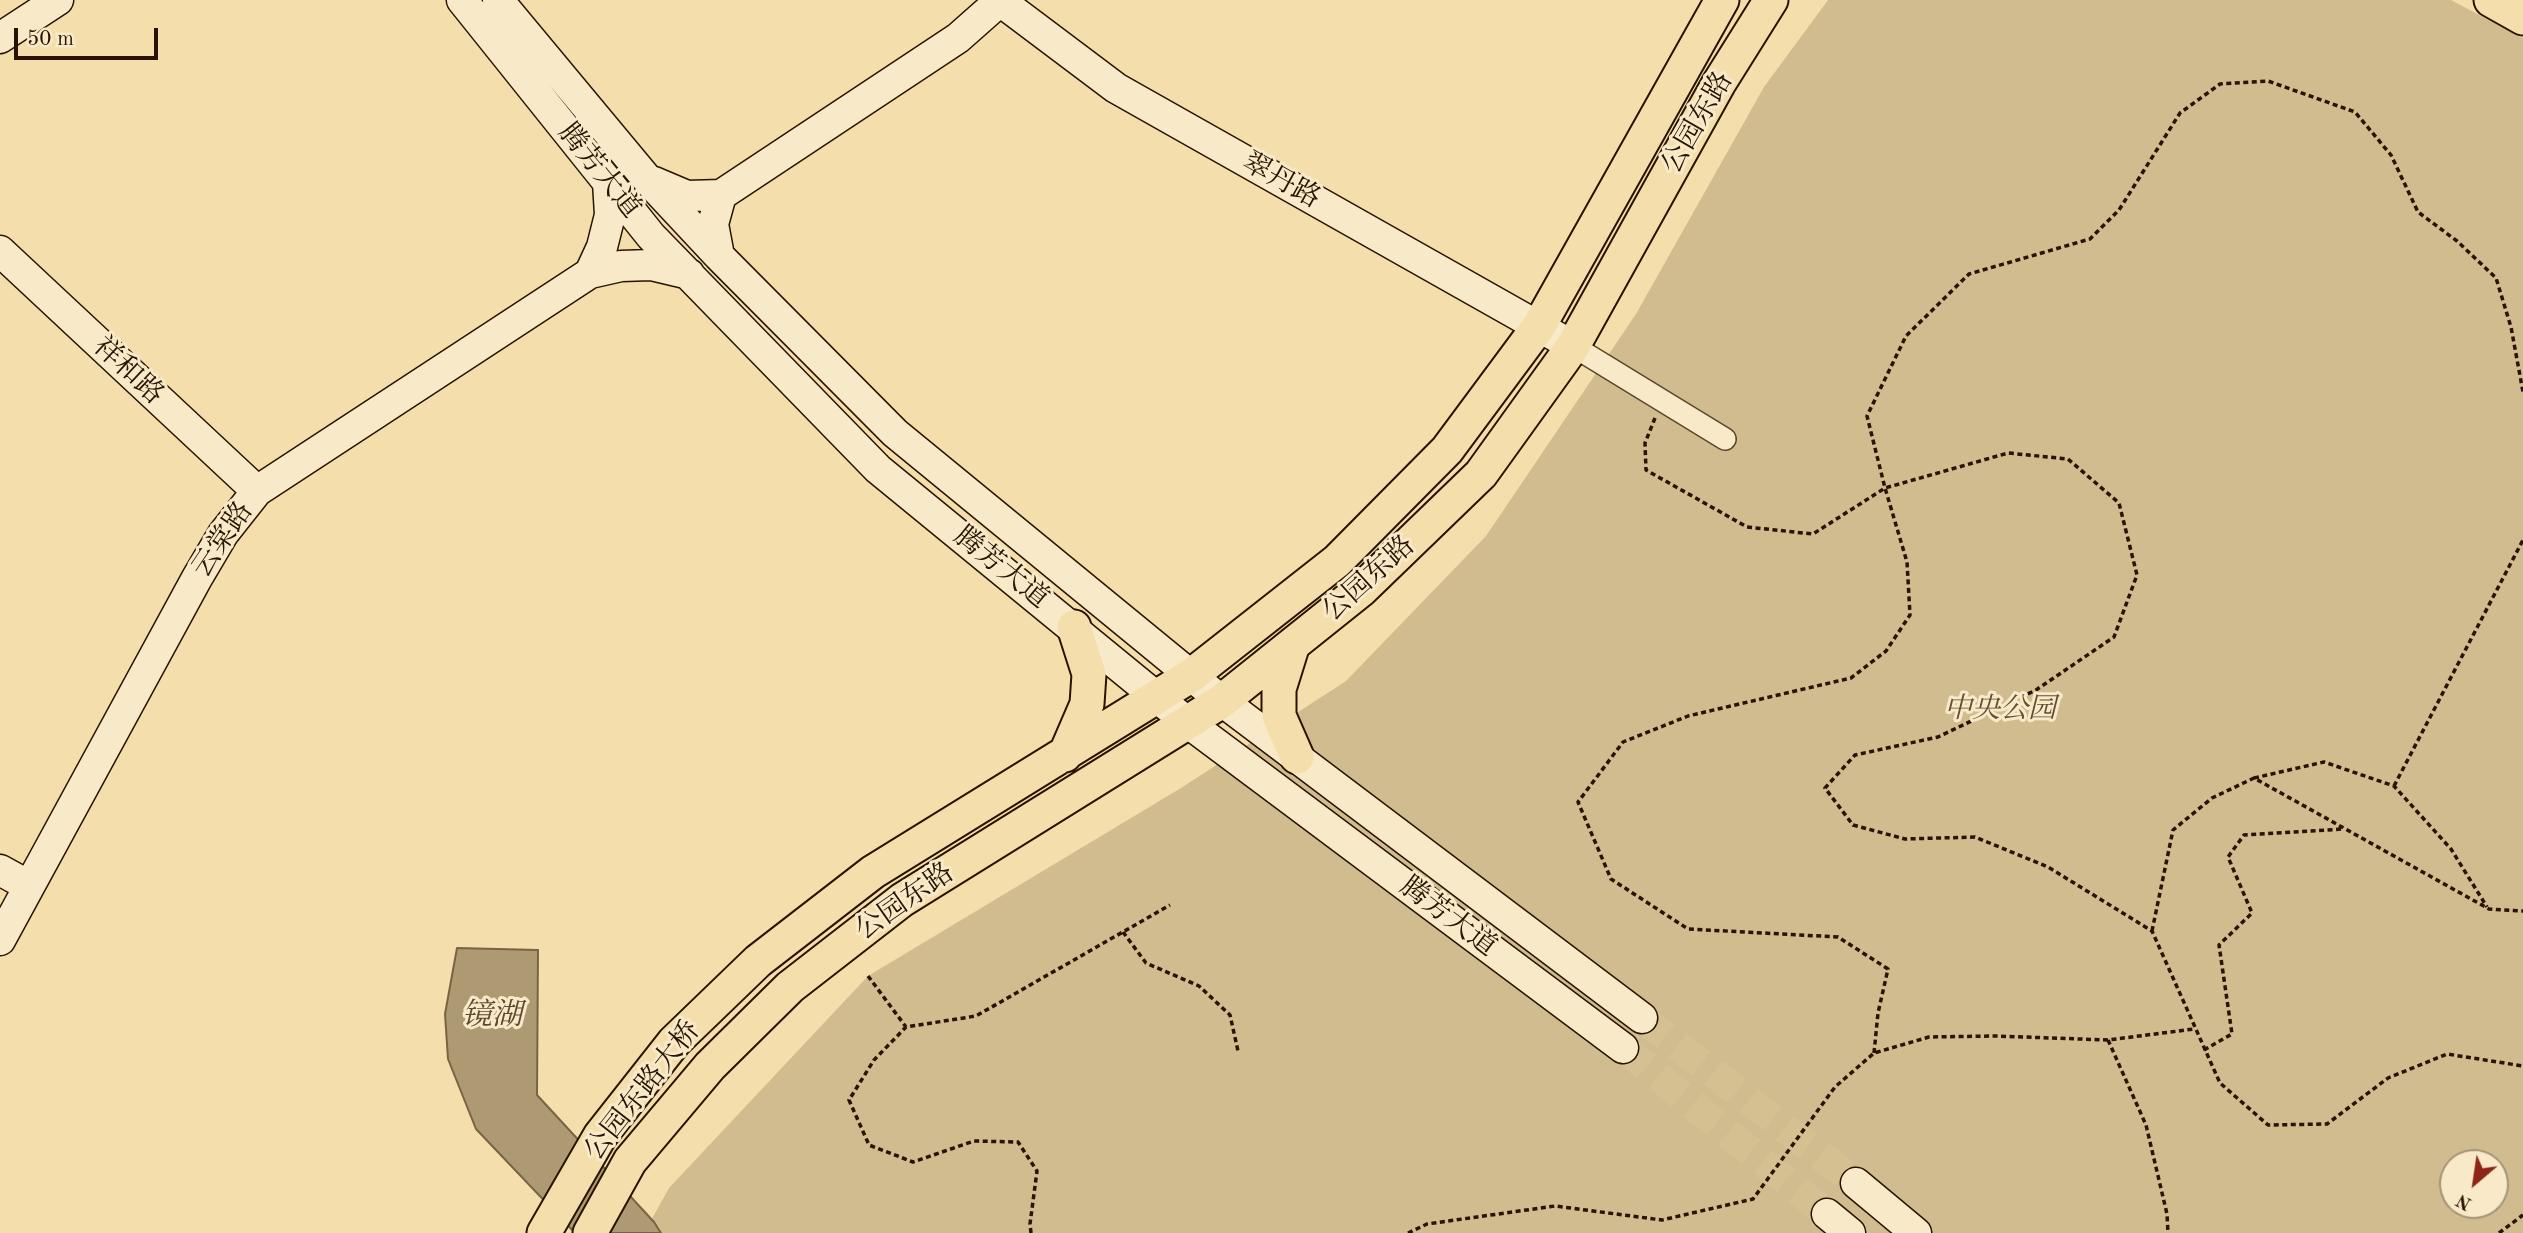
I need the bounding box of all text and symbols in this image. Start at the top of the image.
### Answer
scale bar [18,14,161,58]
text: 50 m [27,29,74,50]
street label: 公园东路 [1655,66,1741,180]
street label: 腾芳大道 [551,117,647,225]
street label: 翠丹路 [1236,146,1326,216]
street label: 祥和路 [86,330,170,412]
street label: 云棠路 [186,496,260,584]
street label: 腾芳大道 [947,520,1055,616]
street label: 公园东路 [1316,529,1422,629]
park label: 中央公园 [1944,693,2056,727]
street label: 公园东路 [849,856,961,948]
street label: 腾芳大道 [1393,870,1503,964]
water label: 镜湖 [462,998,522,1034]
street label: 公园东路大桥 [578,1014,708,1168]
north arrow [2439,1149,2509,1219]
text: N [2454,1189,2476,1213]

